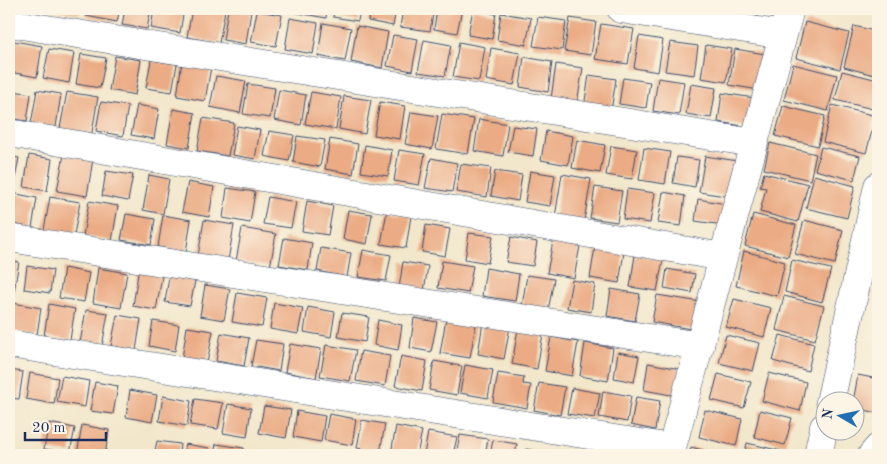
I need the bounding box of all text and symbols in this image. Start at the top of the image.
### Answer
north arrow [814,392,864,442]
text: N [820,407,836,421]
scale bar [25,409,106,441]
text: 20 m [32,421,66,436]

